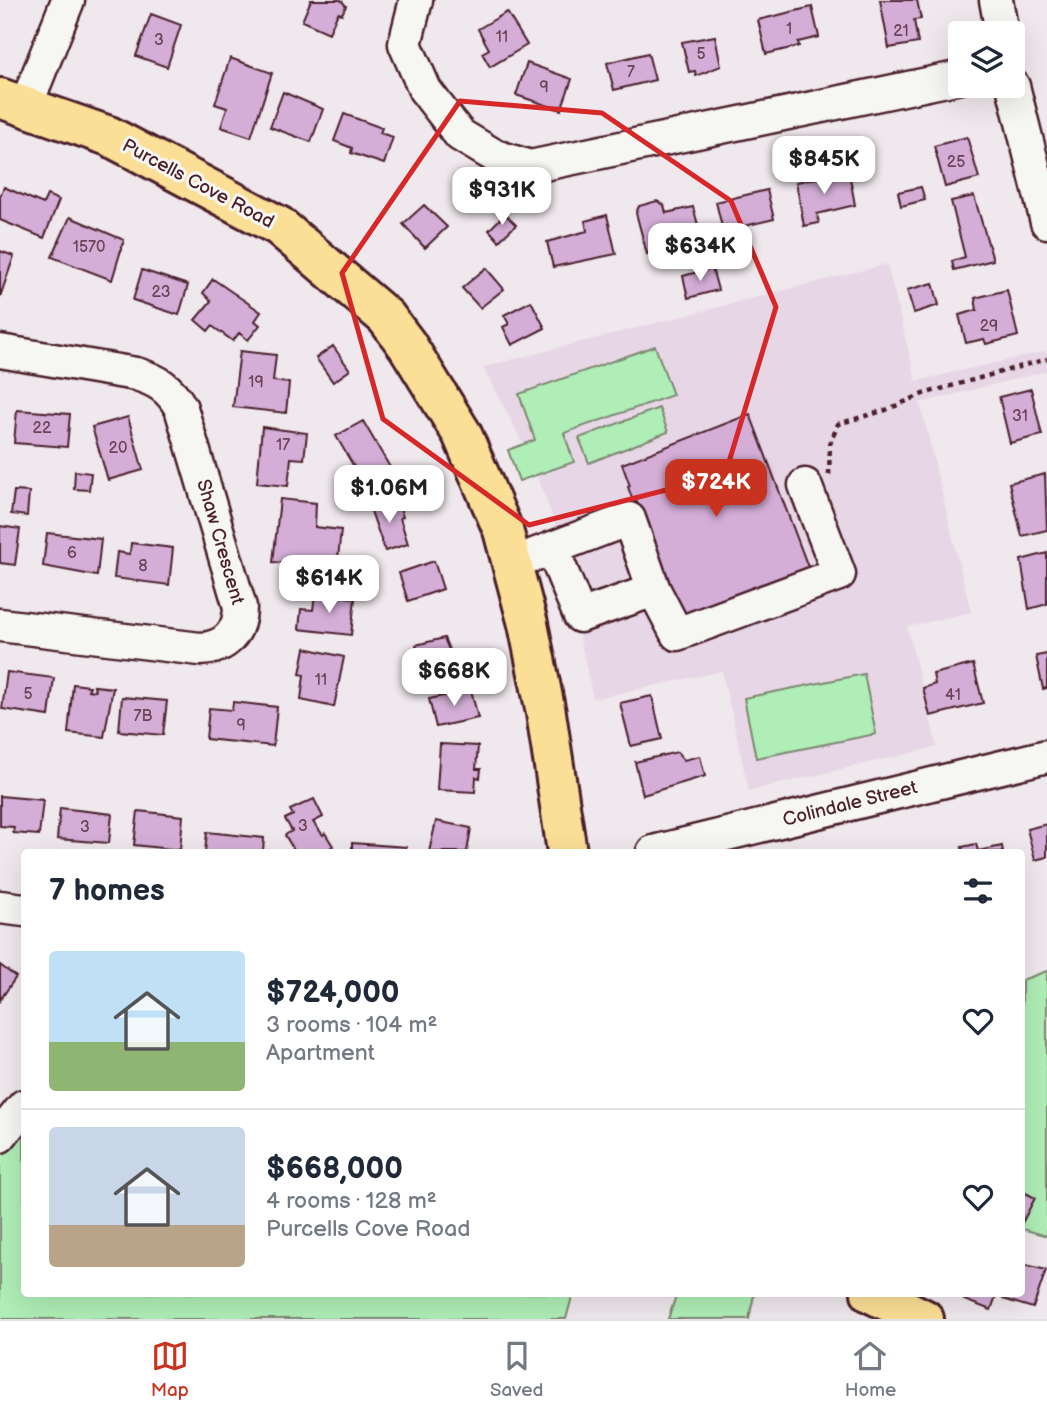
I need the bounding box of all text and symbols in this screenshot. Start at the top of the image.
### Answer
house number: 1 [786,20,792,39]
map controls [948,21,1025,98]
button: layers [948,21,1025,98]
house number: 21 [893,22,909,41]
house number: 11 [496,28,508,47]
house number: 3 [154,31,164,50]
house number: 5 [696,45,706,64]
house number: 7 [627,63,635,82]
house number: 9 [539,78,549,97]
street label: Purcells Cove Road [118,134,278,234]
pin: $845K [775,136,873,196]
text: $845K [788,145,860,173]
house number: 25 [947,153,965,172]
pin: $931K [453,168,551,227]
text: $931K [468,176,536,204]
pin: $634K [651,224,749,283]
text: $634K [664,232,736,260]
house number: 1570 [73,238,105,257]
house number: 23 [152,283,171,302]
house number: 29 [980,317,998,336]
house number: 19 [248,373,264,392]
house number: 31 [1012,407,1028,426]
house number: 22 [33,419,52,438]
house number: 17 [276,436,290,455]
house number: 20 [109,439,127,458]
pin: $724K [667,460,765,519]
pin: $1.06M [332,466,446,525]
text: $724K [681,468,751,496]
text: $1.06M [350,474,428,502]
street label: Shaw Crescent [191,477,249,607]
house number: 6 [67,544,77,563]
pin: $614K [280,556,378,615]
house number: 8 [138,557,148,576]
text: $614K [295,564,363,592]
pin: $668K [405,648,503,708]
text: $668K [418,657,490,685]
house number: 11 [315,671,327,690]
house number: 5 [23,685,33,704]
house number: 41 [945,686,961,705]
house number: 7B [134,707,152,726]
house number: 9 [236,716,246,735]
street label: Colindale Street [780,776,920,832]
house number: 3 [298,817,308,836]
house number: 3 [80,818,90,837]
icon: filters [959,872,997,910]
text: 7 homes [49,873,165,909]
text: $724,000 [266,975,400,1011]
icon: home [105,979,189,1063]
icon: heart [959,1002,997,1040]
text: 3 rooms · 104 m² [266,1011,437,1039]
text: Apartment [266,1039,375,1067]
text: $668,000 [266,1151,403,1187]
icon: home [105,1155,189,1239]
icon: heart [959,1178,997,1216]
text: 4 rooms · 128 m² [266,1187,437,1215]
text: Purcells Cove Road [266,1215,470,1243]
tab: Map [151,1337,189,1402]
tab: Saved [490,1337,543,1402]
tab: Home [845,1337,896,1402]

